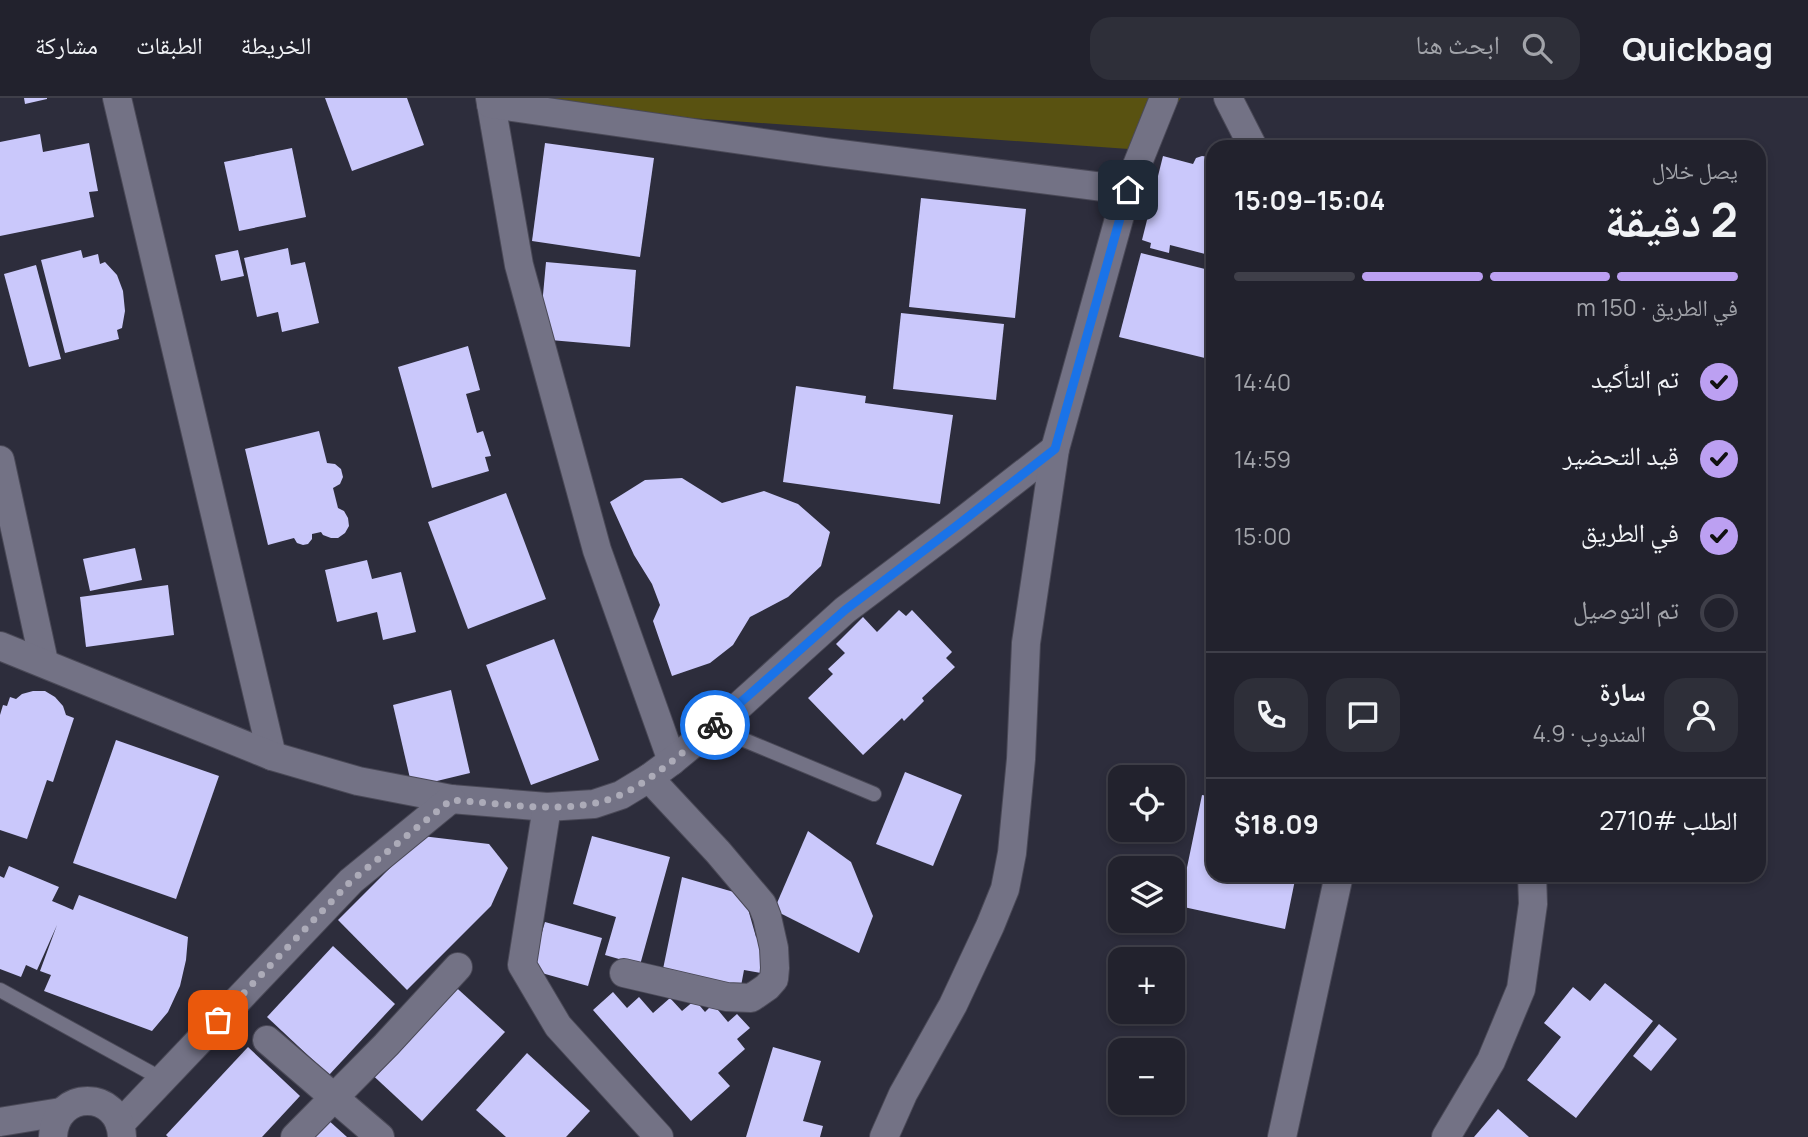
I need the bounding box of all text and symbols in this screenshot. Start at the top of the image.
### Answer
search box [1090,17,1580,80]
text: ابحث هنا [1415,26,1500,62]
text: Quickbag [1622,26,1773,71]
text: مشاركة [35,28,98,61]
text: الطبقات [136,28,203,61]
text: الخريطة [241,28,311,61]
icon: search [1518,29,1556,67]
text: يصل خلال [1652,154,1738,186]
pin [1098,160,1158,220]
icon: home [1109,171,1147,209]
text: 15:04–15:09 [1234,182,1385,218]
text: 2 دقيقة [1605,188,1738,251]
text: في الطريق · 150 m [1576,291,1738,323]
text: تم التأكيد [1591,360,1679,396]
icon: check [1700,363,1738,401]
text: 14:40 [1234,366,1291,398]
text: قيد التحضير [1563,437,1679,473]
icon: check [1700,440,1738,478]
text: 14:59 [1234,443,1291,475]
text: في الطريق [1581,514,1679,550]
icon: check [1700,517,1738,555]
text: 15:00 [1234,520,1291,552]
text: تم التوصيل [1573,591,1679,627]
text: سارة [1599,673,1646,709]
button: phone [1234,678,1308,752]
button: chat [1326,678,1400,752]
button: person [1664,678,1738,752]
courier [680,690,750,760]
icon: bike [696,706,734,744]
text: المندوب · 4.9 [1532,717,1646,749]
map controls [1108,765,1185,1115]
button: locate [1108,765,1185,842]
text: الطلب #2710 [1599,802,1738,838]
text: $18.09 [1234,806,1319,842]
button: layers [1108,856,1185,933]
button: + [1108,947,1185,1024]
pin [188,990,248,1050]
icon: bag [199,1001,237,1039]
button: − [1108,1038,1185,1115]

